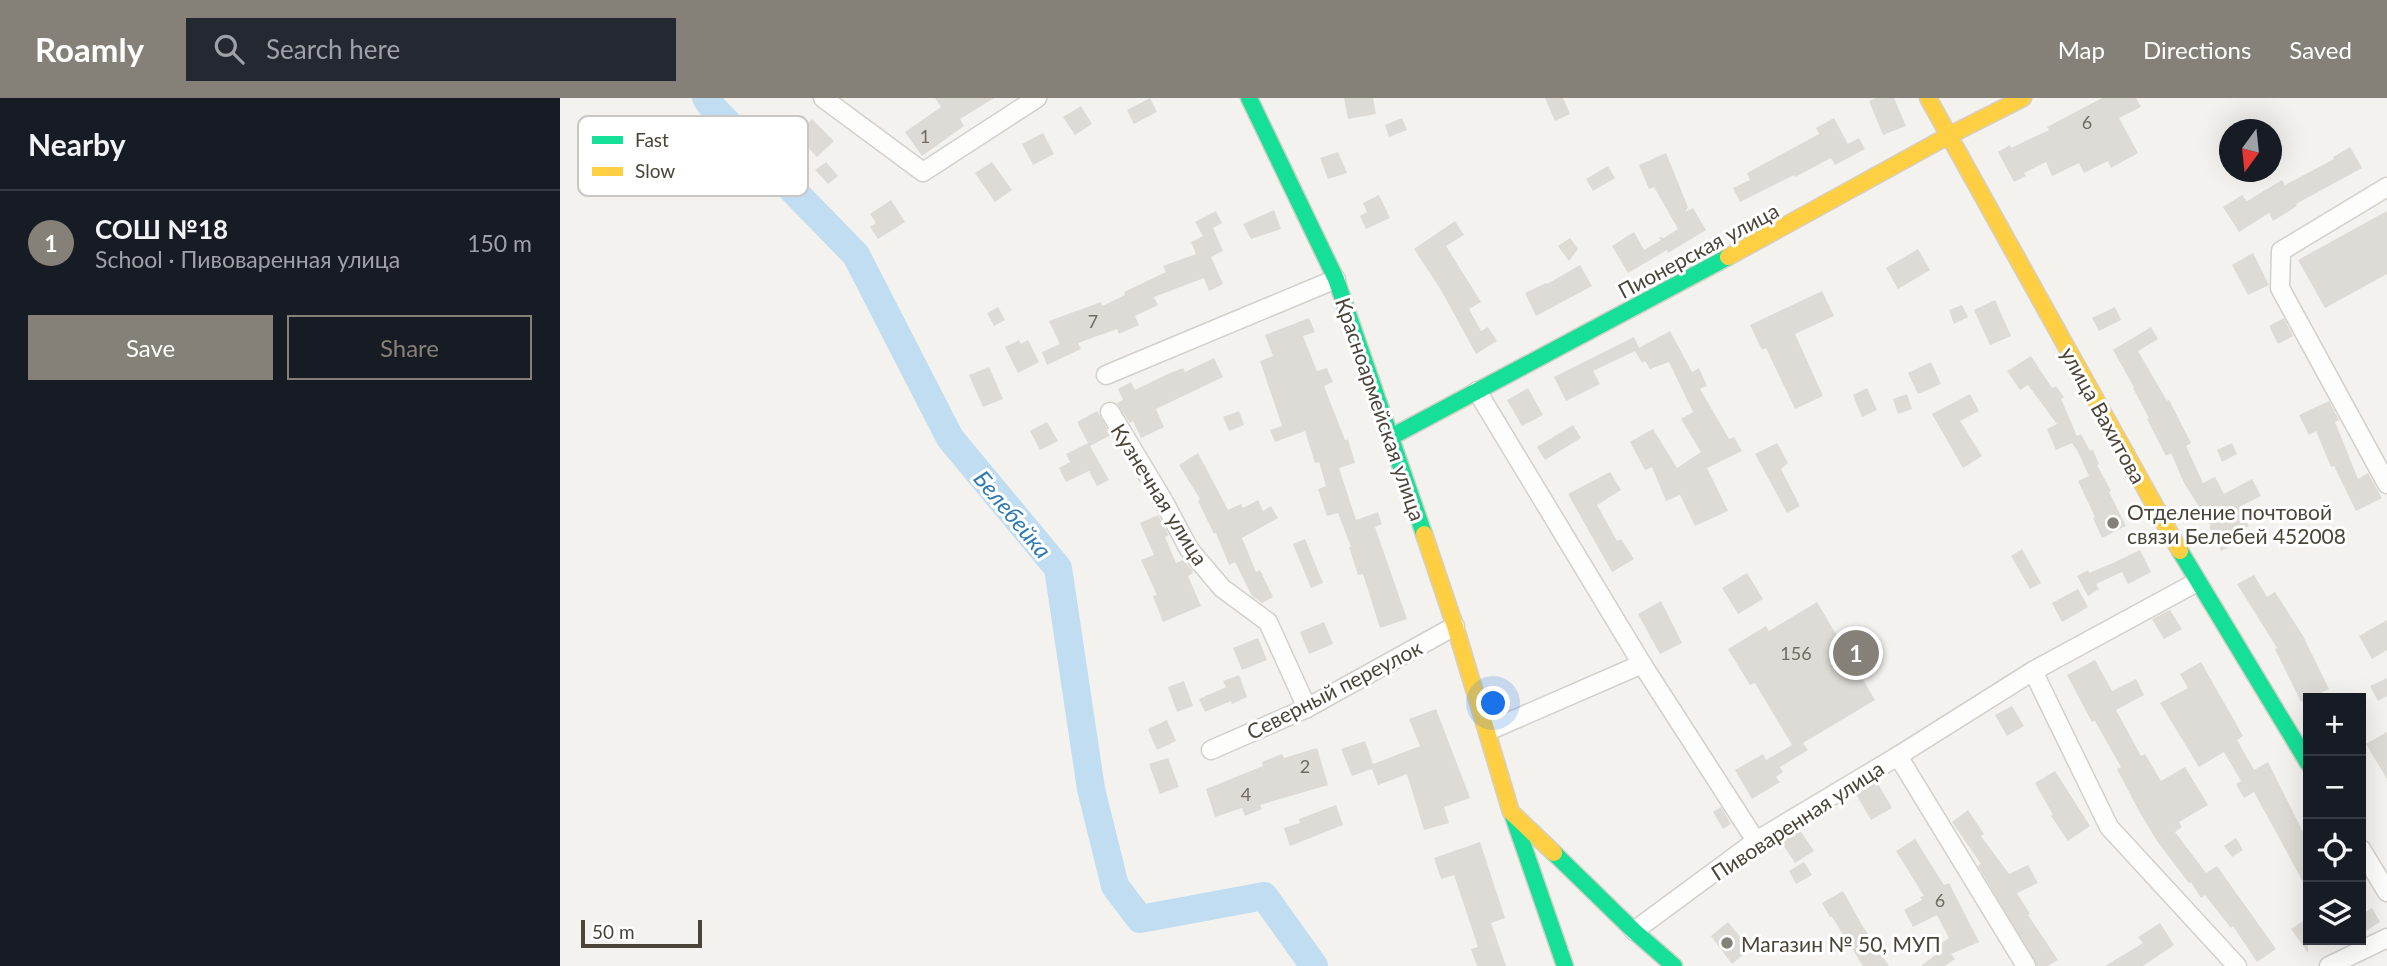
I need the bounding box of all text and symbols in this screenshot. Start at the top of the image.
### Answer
search box [186,18,676,81]
text: Roamly [35,29,144,69]
icon: search [210,30,248,68]
text: Search here [266,33,400,65]
text: Map [2058,35,2105,64]
text: Directions [2143,35,2251,64]
text: Saved [2289,35,2352,64]
house number: 6 [2082,111,2092,133]
legend [578,116,808,196]
north arrow [2219,119,2282,182]
house number: 1 [920,125,930,147]
text: Nearby [28,126,126,162]
text: Fast [635,128,669,151]
text: Slow [635,159,675,182]
street label: Пионерская улица [1613,197,1783,303]
text: СОШ №18 [95,213,228,245]
text: 1 [44,229,58,257]
text: 150 m [467,229,532,257]
text: School · Пивоваренная улица [95,245,400,273]
street label: Красноармейская улица [1331,294,1431,524]
house number: 7 [1088,310,1098,332]
button: Save [28,315,273,380]
button: Share [287,315,532,380]
street label: улица Вахитова [2056,342,2152,488]
street label: Кузнечная улица [1106,419,1214,569]
water label: Белебейка [968,465,1058,563]
place label: Отделение почтовой связи Белебей 452008 [2127,499,2346,548]
marker: Отделение почтовой связи Белебей 452008 [2105,515,2121,531]
pin: 1 [1833,627,1879,679]
street label: Северный переулок [1242,634,1426,744]
house number: 156 [1780,642,1812,664]
your location [1476,686,1510,720]
map controls [2303,693,2366,945]
button: + [2303,693,2366,756]
house number: 2 [1300,755,1310,777]
street label: Пивоваренная улица [1706,755,1888,885]
button: − [2303,756,2366,819]
house number: 4 [1241,783,1251,805]
button: locate [2303,819,2366,882]
button: layers [2303,882,2366,945]
house number: 6 [1935,889,1945,911]
scale bar [581,917,702,949]
text: 50 m [592,920,635,943]
place label: Магазин № 50, МУП [1741,931,1941,956]
marker: Магазин № 50, МУП [1719,935,1735,951]

